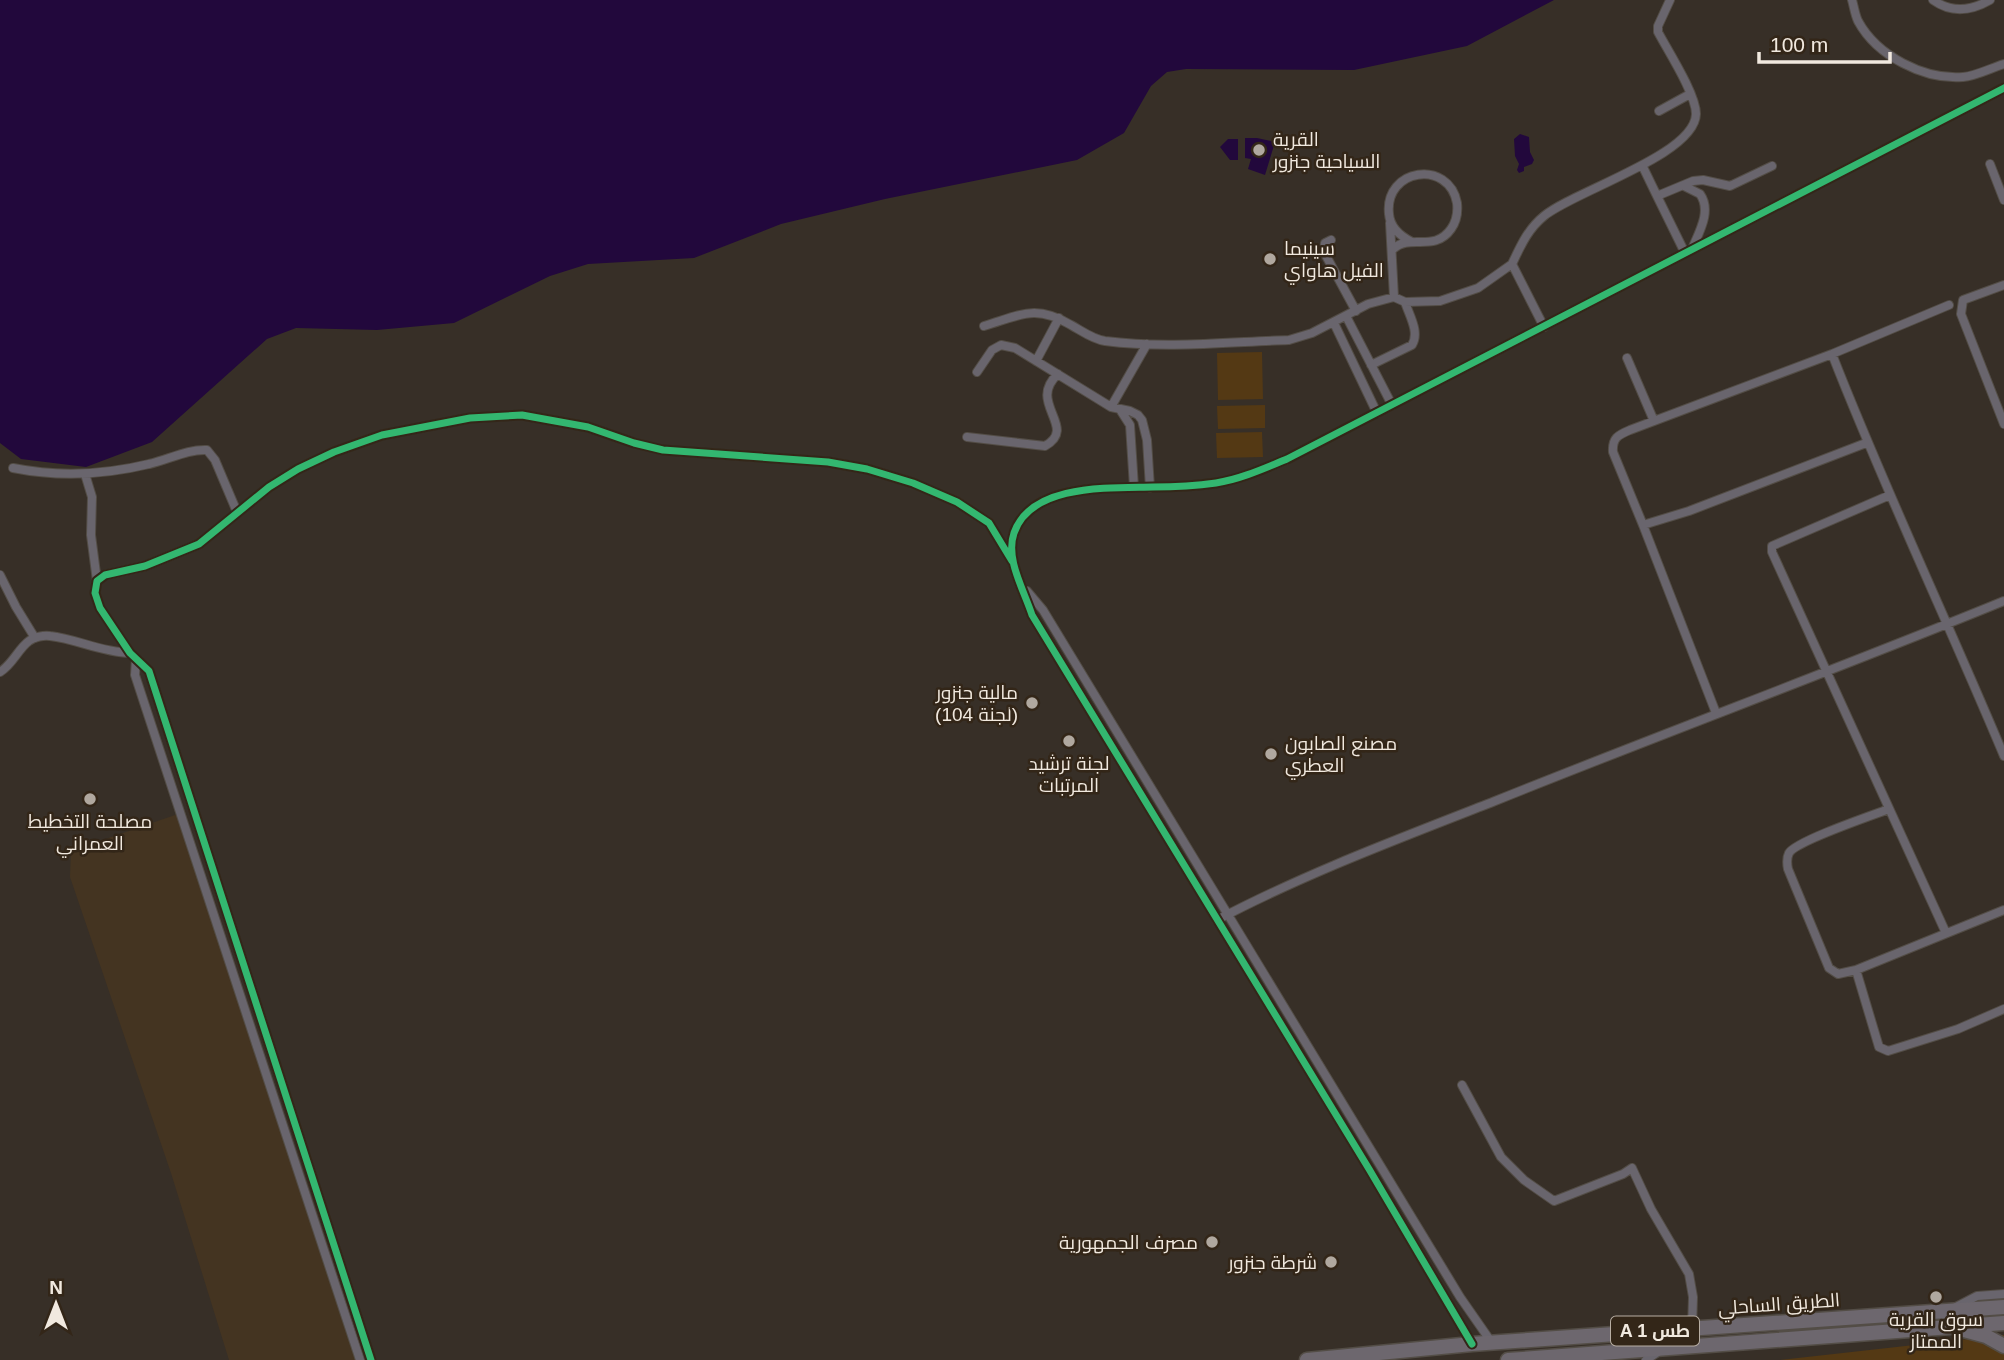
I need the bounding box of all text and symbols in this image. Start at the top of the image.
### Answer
scale bar [1759,21,1890,65]
text: 100 m [1770,33,1828,56]
place label: القرية السياحية جنزور [1272,129,1380,173]
marker: القرية السياحية جنزور [1251,142,1267,158]
place label: سينيما الفيل هاواي [1284,238,1384,285]
marker: سينيما الفيل هاواي [1262,251,1278,267]
place label: مالية جنزور (لجنة 104) [935,682,1018,725]
marker: مالية جنزور (لجنة 104) [1024,695,1040,711]
marker: لجنة ترشيد المرتبات [1061,733,1077,749]
place label: مصنع الصابون العطري [1285,733,1397,780]
marker: مصنع الصابون العطري [1263,746,1279,762]
place label: لجنة ترشيد المرتبات [1029,753,1109,797]
marker: مصلحة التخطيط العمراني [82,791,98,807]
place label: مصلحة التخطيط العمراني [28,811,152,858]
place label: مصرف الجمهورية [1059,1232,1198,1254]
marker: مصرف الجمهورية [1204,1234,1220,1250]
place label: شرطة جنزور [1227,1252,1317,1274]
marker: شرطة جنزور [1323,1254,1339,1270]
north arrow [21,1269,91,1339]
text: N [49,1277,63,1298]
street label: الطريق الساحلي [1717,1289,1841,1323]
marker: سوق القرية الممتاز [1928,1289,1944,1305]
place label: سوق القرية الممتاز [1889,1309,1983,1353]
road number: A 1 طس [1611,1316,1699,1346]

